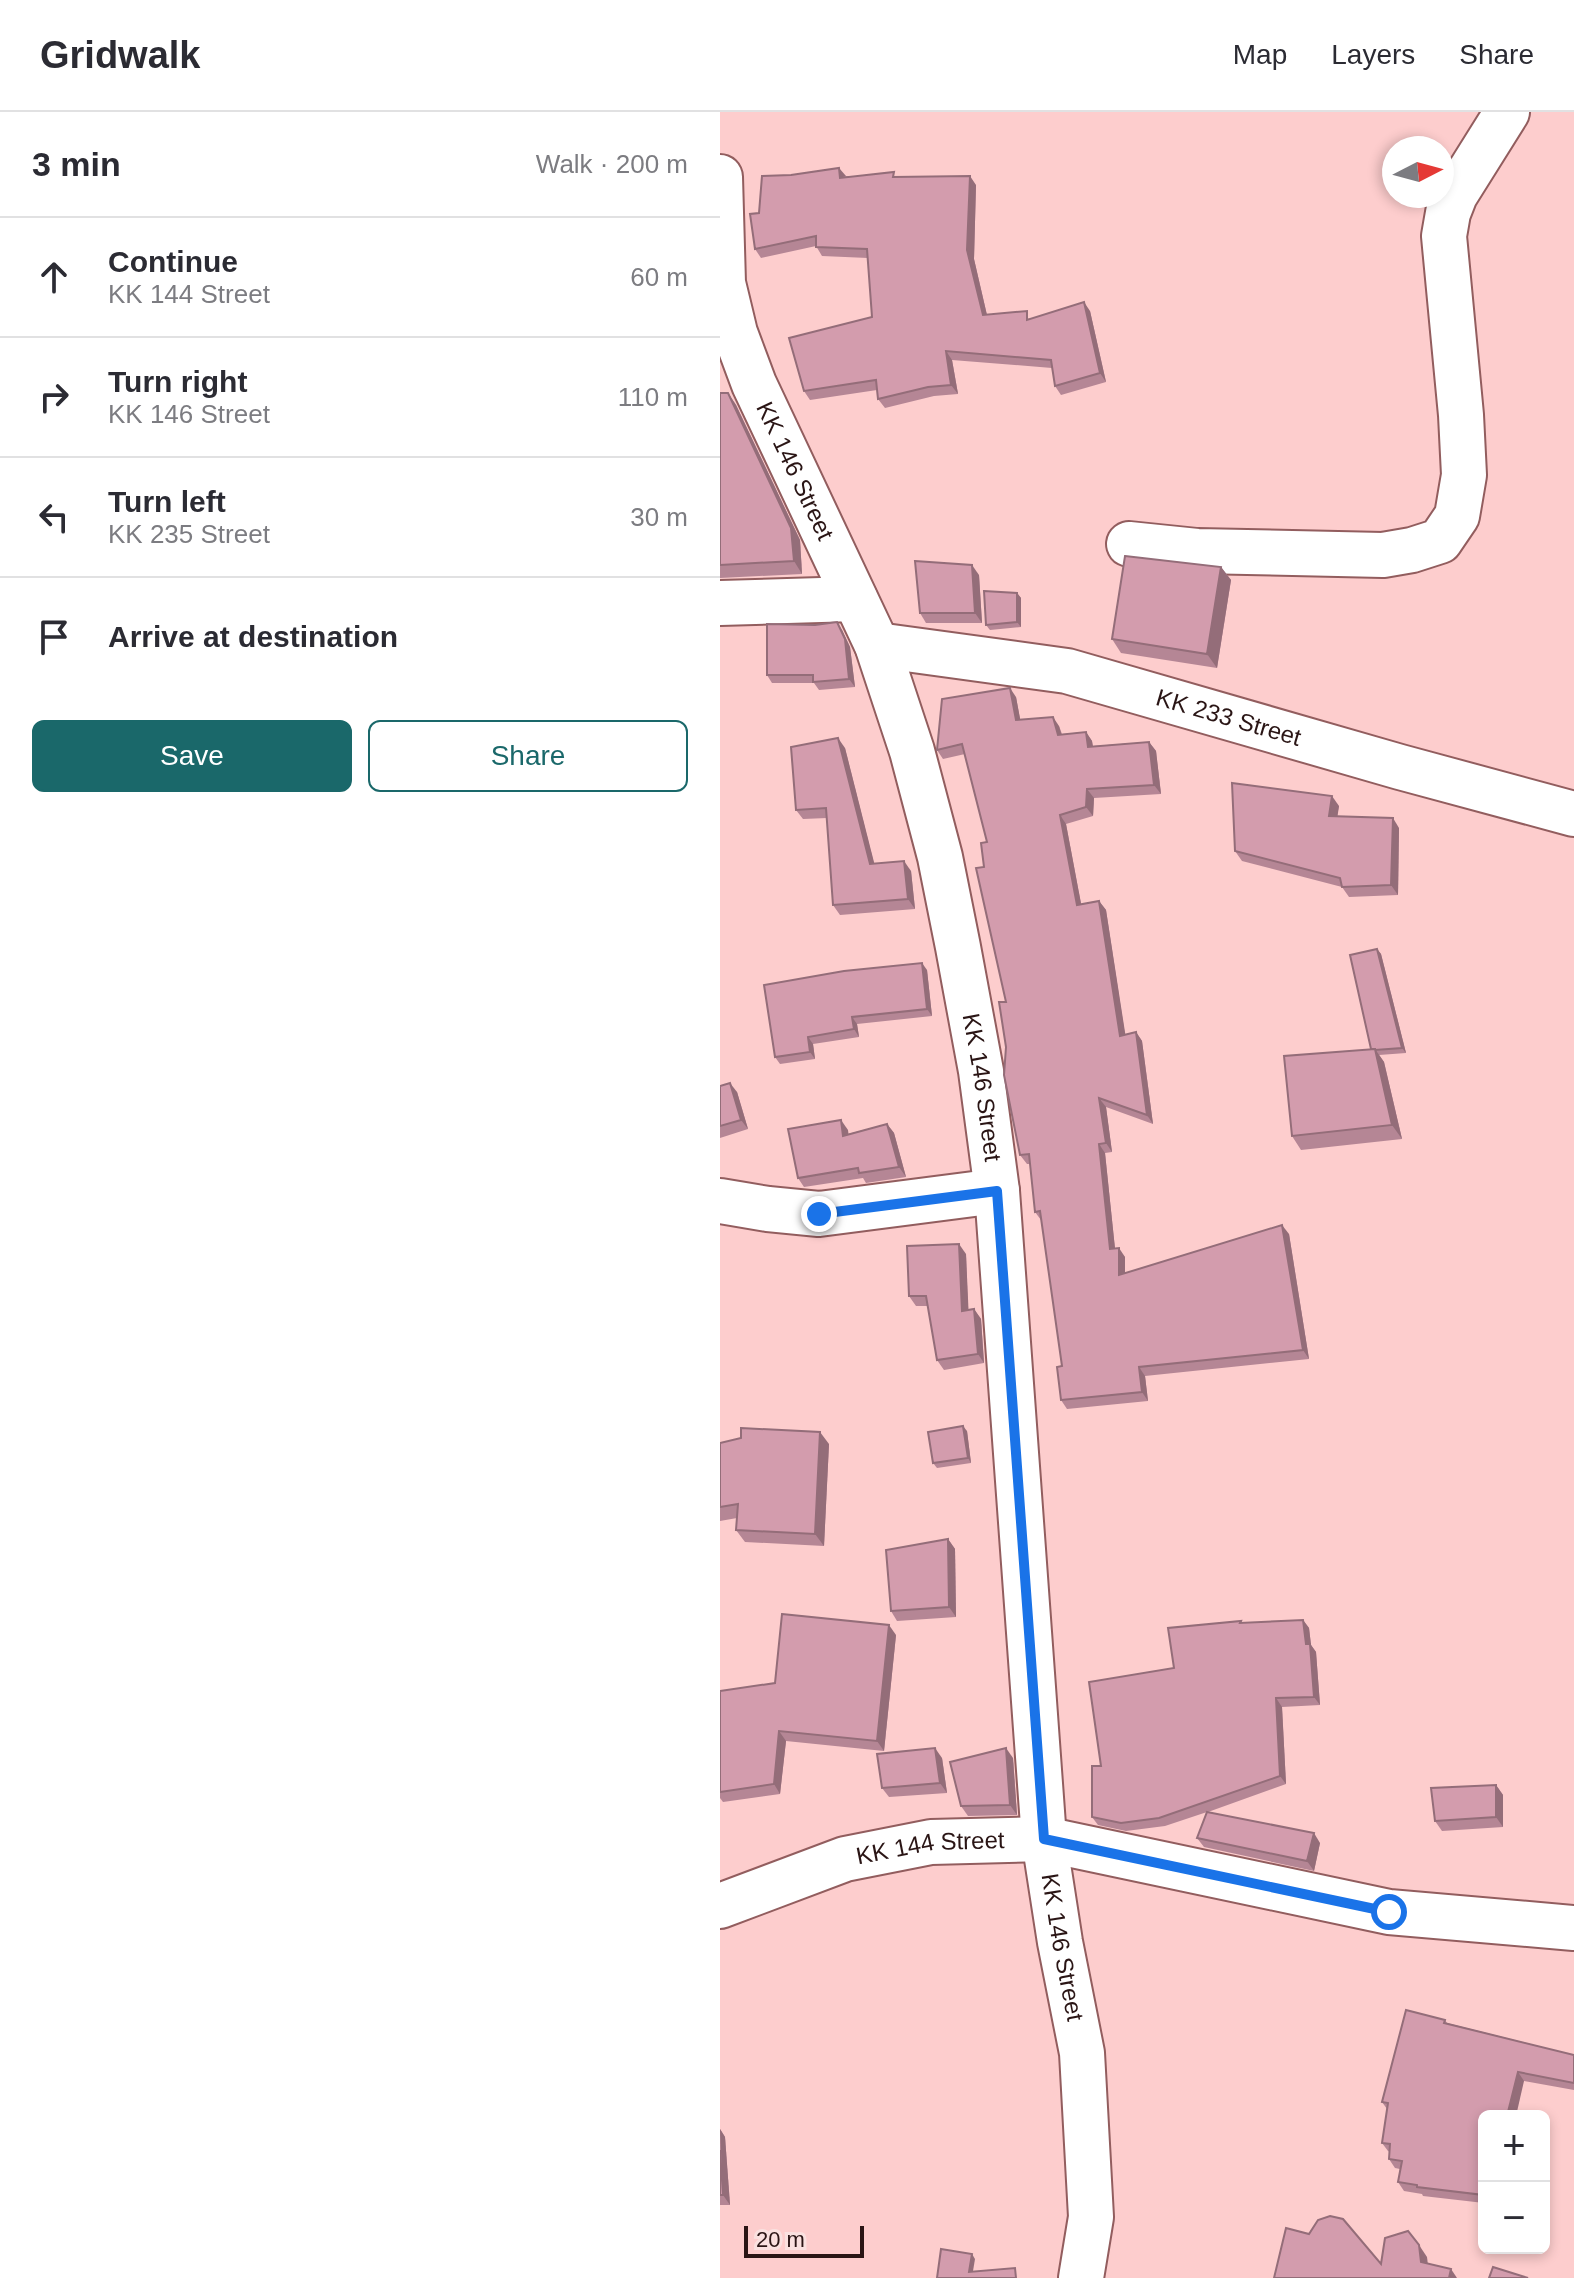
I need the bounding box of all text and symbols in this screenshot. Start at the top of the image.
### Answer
text: Gridwalk [40,34,201,76]
text: Map [1233,39,1287,70]
text: Layers [1331,39,1415,70]
text: Share [1459,39,1534,70]
north arrow [1382,136,1454,208]
text: 3 min [32,145,121,183]
text: Walk · 200 m [536,149,688,179]
text: Continue [108,245,238,278]
icon: ahead [32,255,76,299]
text: 60 m [630,262,688,292]
text: KK 144 Street [108,279,270,309]
text: Turn right [108,365,247,398]
icon: right [32,375,76,419]
text: 110 m [618,382,688,412]
street label: KK 146 Street [751,397,840,544]
text: KK 146 Street [108,399,270,429]
text: Turn left [108,485,226,518]
icon: left [32,495,76,539]
text: 30 m [630,502,688,532]
text: KK 235 Street [108,519,270,549]
icon: arrive [32,615,76,659]
text: Arrive at destination [108,620,398,653]
street label: KK 233 Street [1153,683,1305,751]
button: Save [32,720,352,792]
button: Share [368,720,688,792]
street label: KK 146 Street [958,1011,1007,1163]
route end [801,1196,837,1232]
street label: KK 144 Street [854,1826,1005,1869]
street label: KK 146 Street [1037,1871,1089,2024]
route start [1371,1894,1407,1930]
map controls [1478,2110,1550,2254]
button: + [1478,2110,1550,2182]
button: − [1478,2182,1550,2254]
scale bar [744,2222,864,2258]
text: 20 m [756,2227,805,2252]

